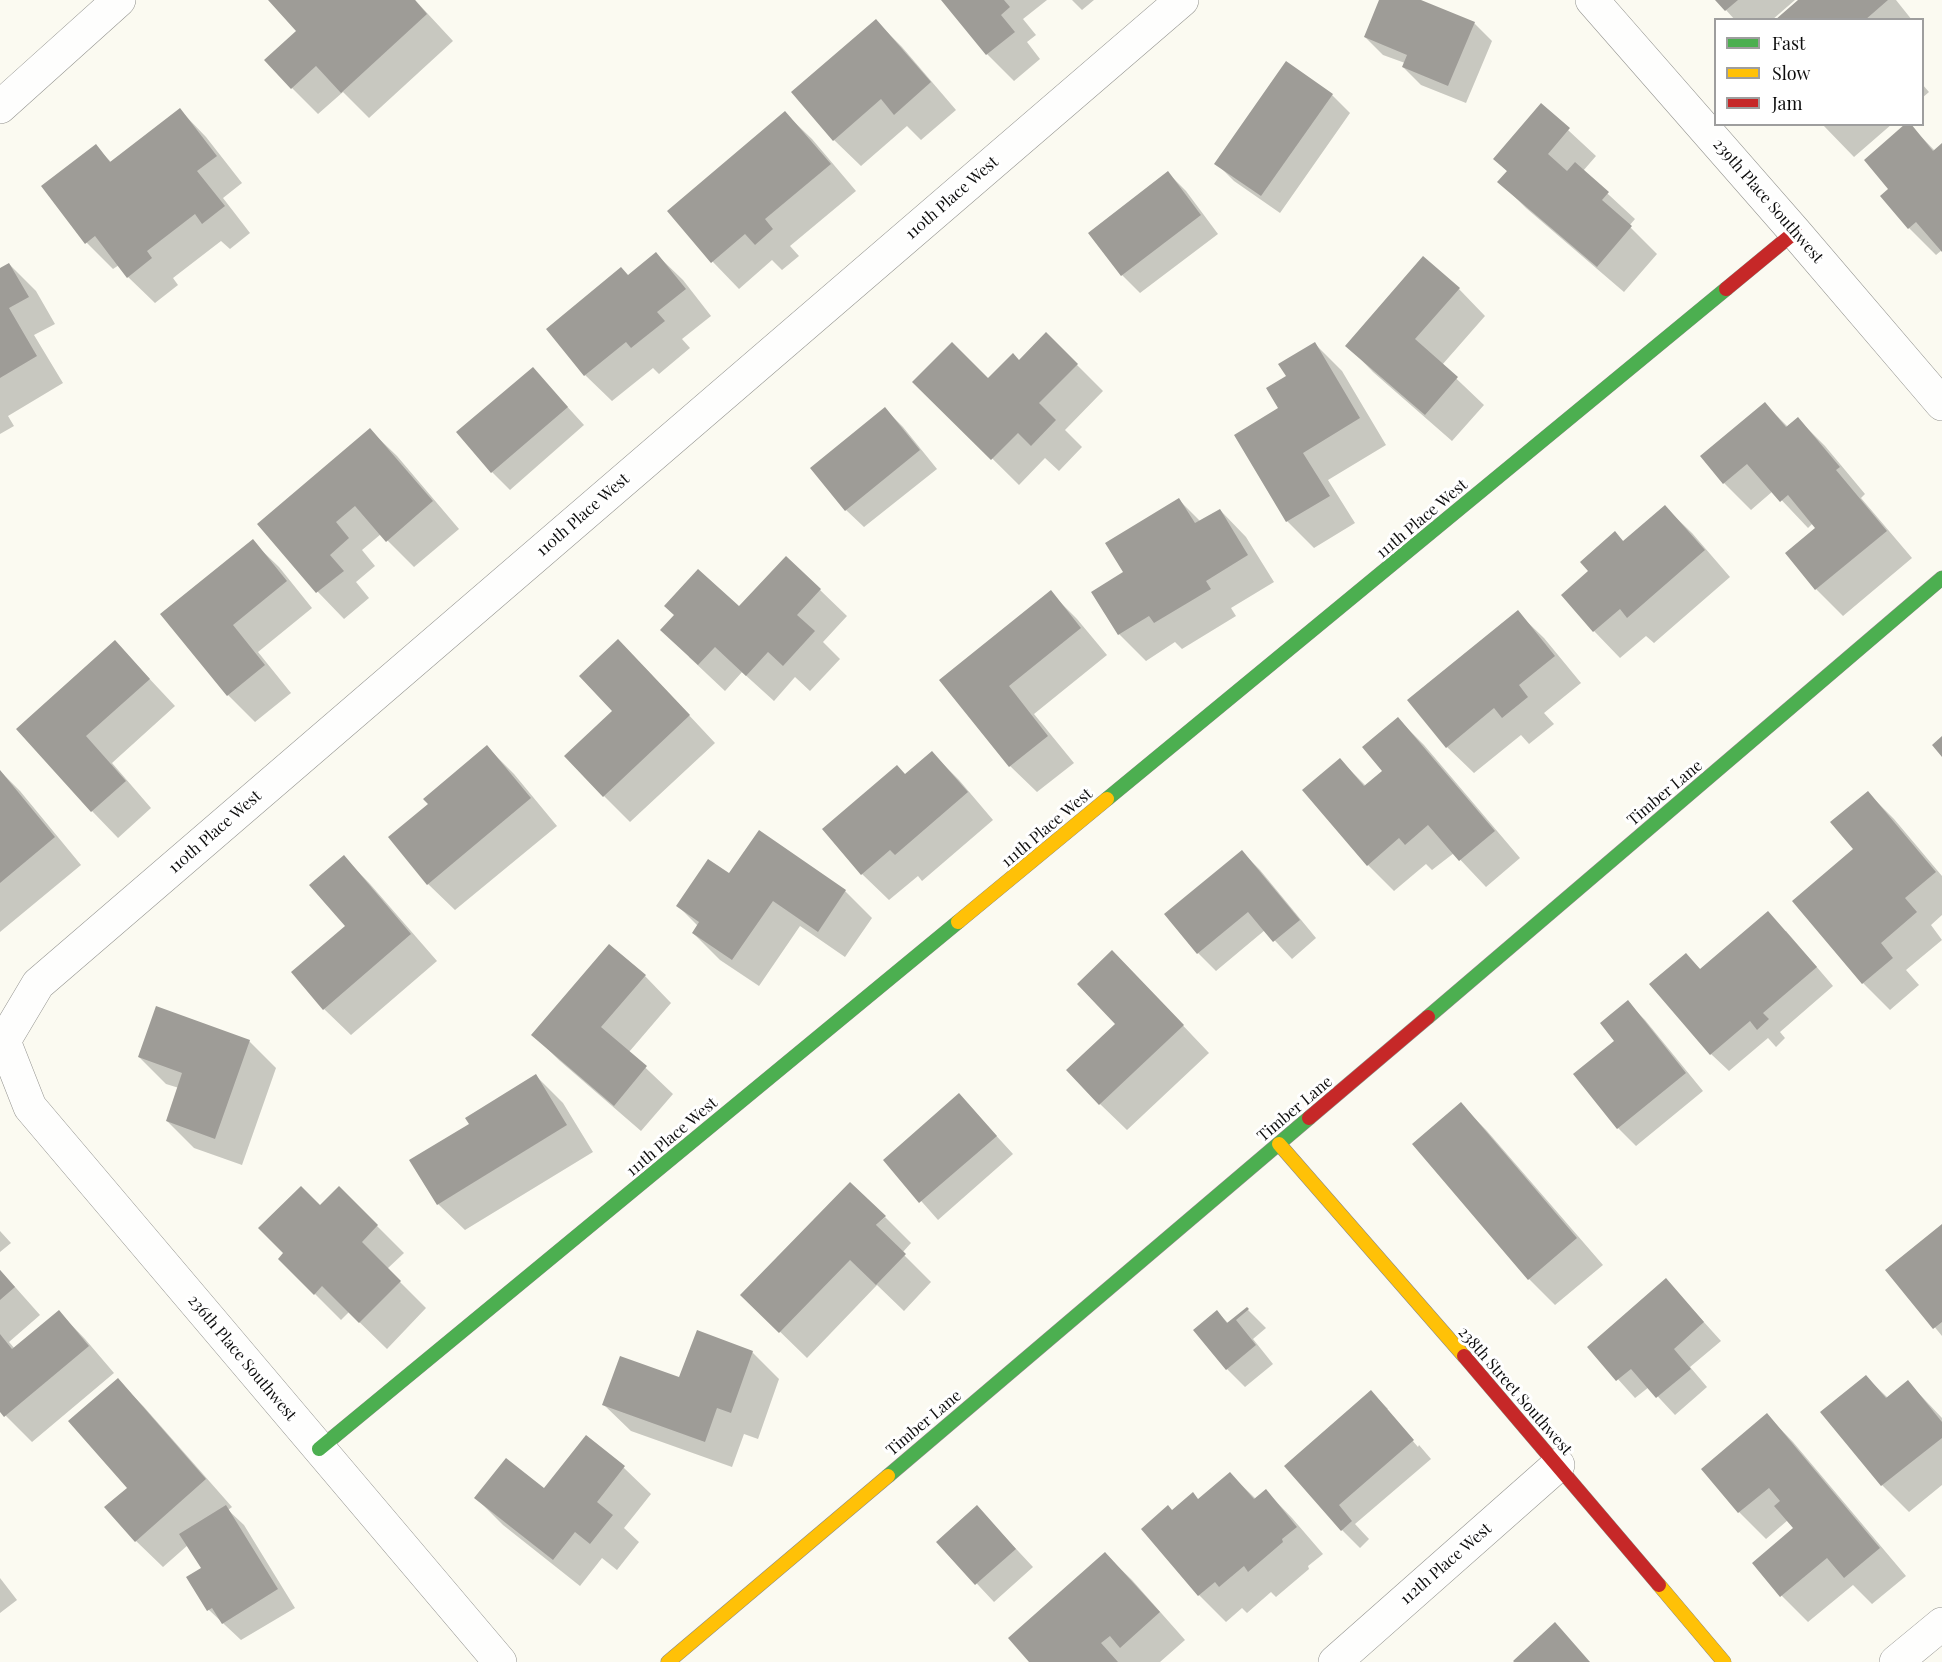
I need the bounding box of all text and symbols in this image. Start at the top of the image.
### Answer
legend [1714,18,1924,126]
text: Fast [1772,31,1805,55]
text: Slow [1772,61,1810,85]
text: Jam [1772,91,1802,115]
street label: 239th Place Southwest [1709,135,1827,267]
street label: 110th Place West [902,153,1002,243]
street label: 110th Place West [533,470,633,560]
street label: 111th Place West [1373,475,1471,563]
street label: Timber Lane [1624,756,1706,830]
street label: 111th Place West [998,784,1096,872]
street label: 110th Place West [165,787,265,877]
street label: Timber Lane [1254,1072,1336,1146]
street label: 111th Place West [623,1093,721,1181]
street label: 236th Place Southwest [184,1291,300,1425]
street label: 238th Street Southwest [1454,1323,1576,1459]
street label: Timber Lane [883,1386,965,1460]
street label: 112th Place West [1397,1519,1495,1609]

